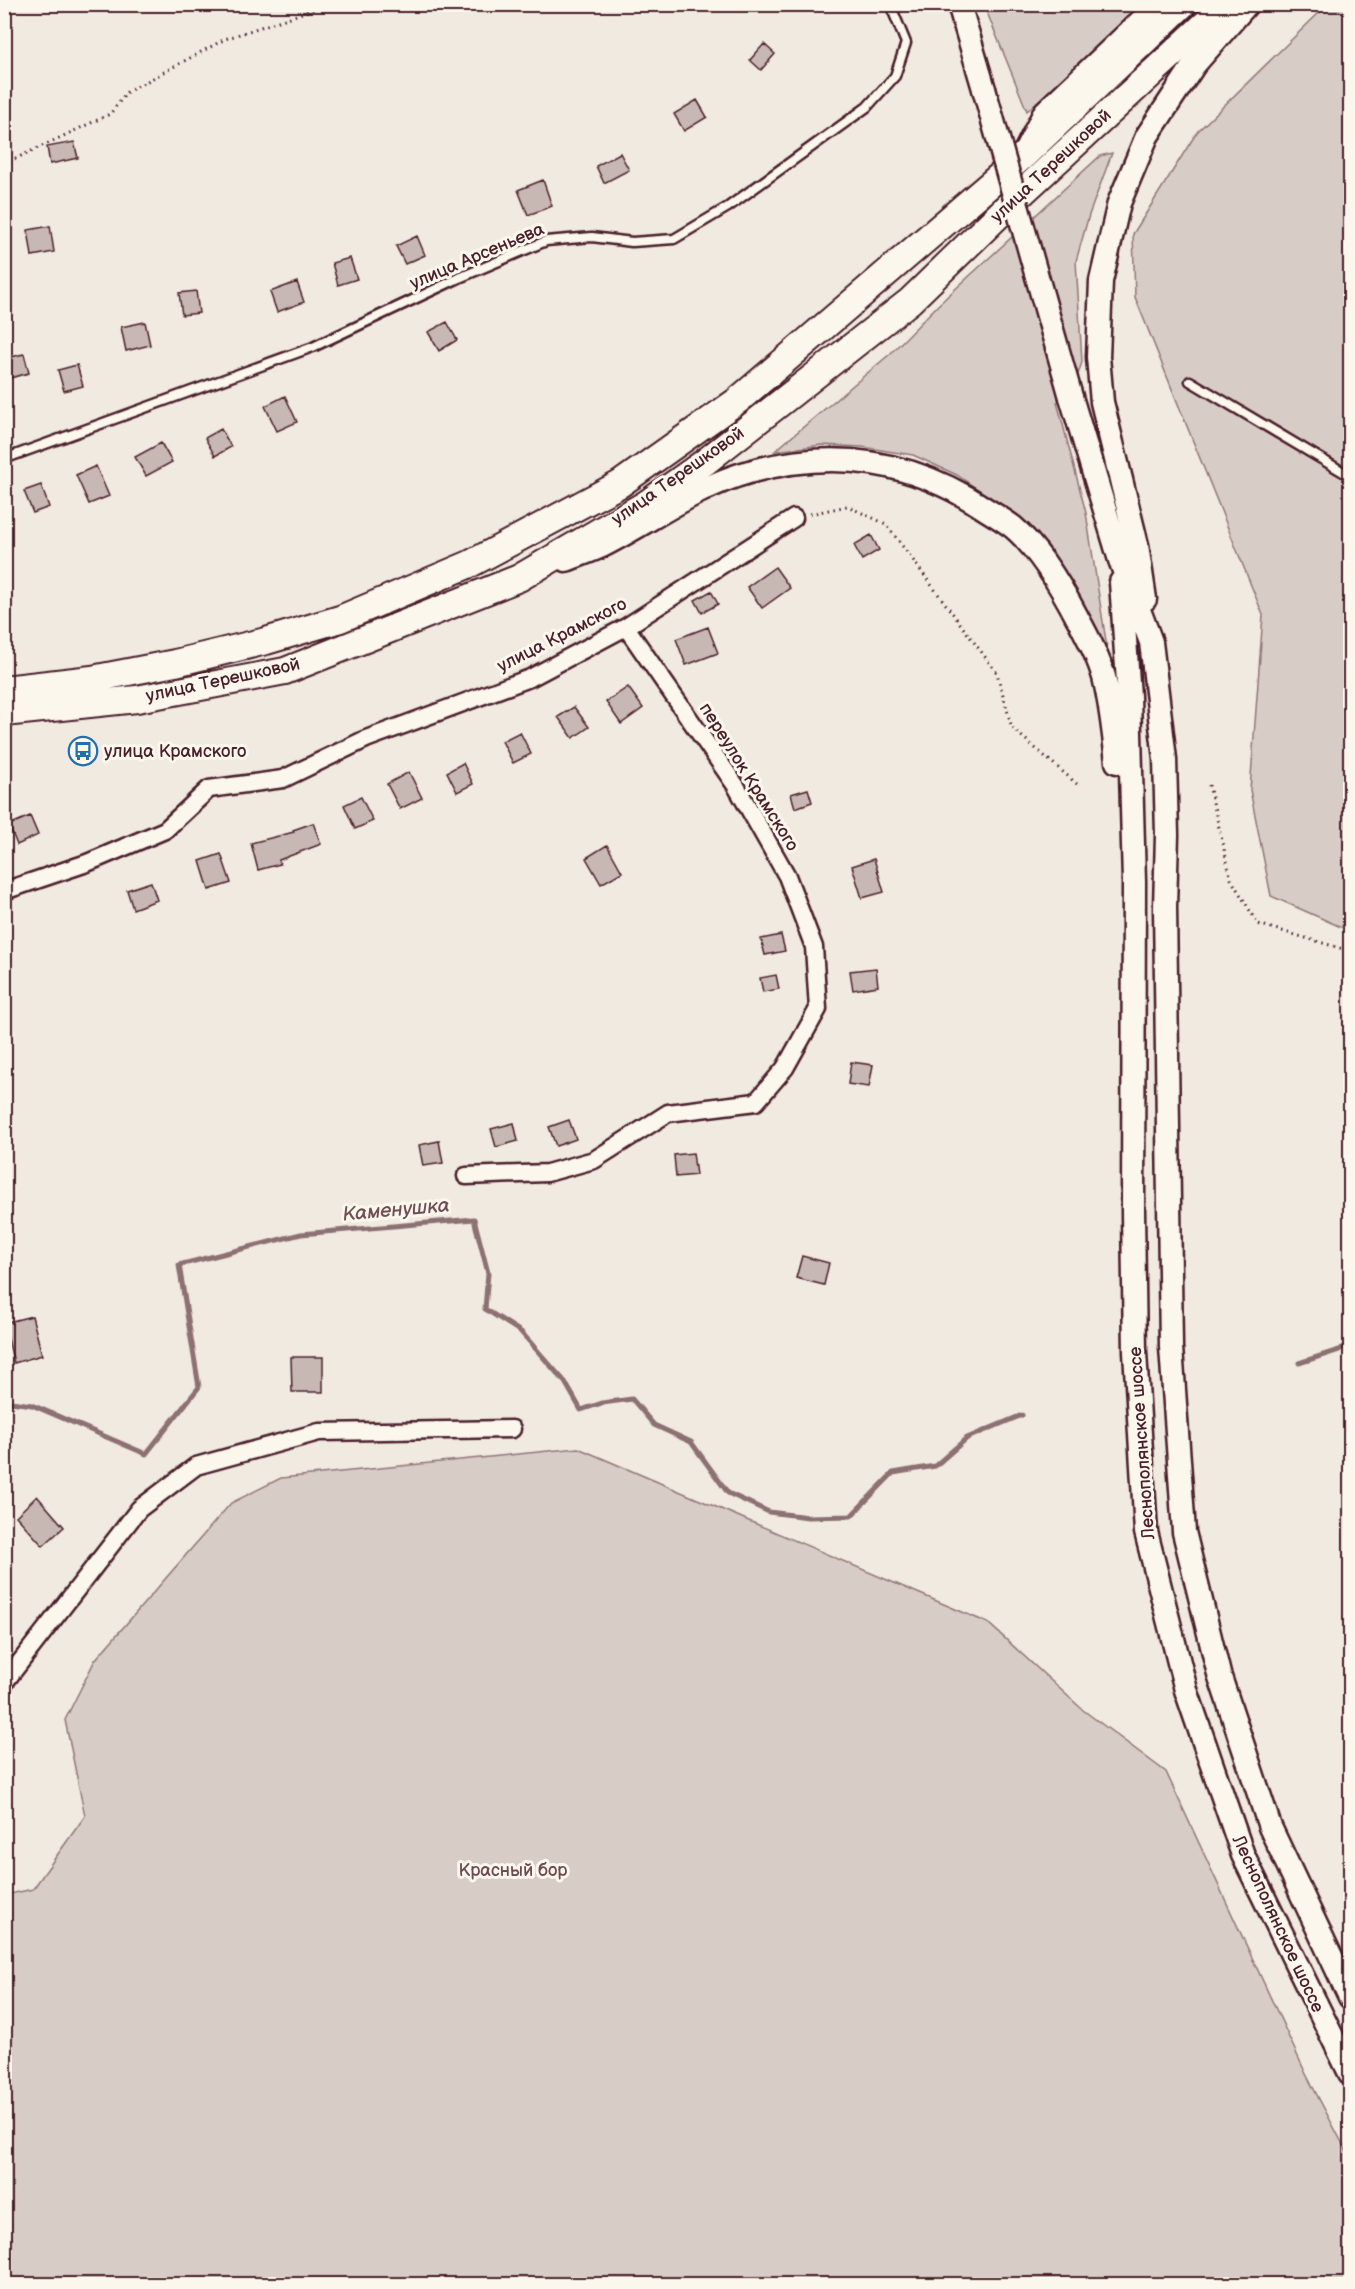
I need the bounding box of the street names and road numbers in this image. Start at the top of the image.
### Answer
street label: улица Терешковой [986,105,1116,227]
street label: улица Арсеньева [407,218,548,294]
street label: улица Терешковой [608,422,748,530]
street label: улица Крамского [494,593,630,677]
street label: улица Терешковой [144,653,302,707]
street label: переулок Крамского [695,699,803,855]
street label: Леснополянское шоссе [1125,1346,1159,1541]
street label: Леснополянское шоссе [1227,1831,1328,2016]

